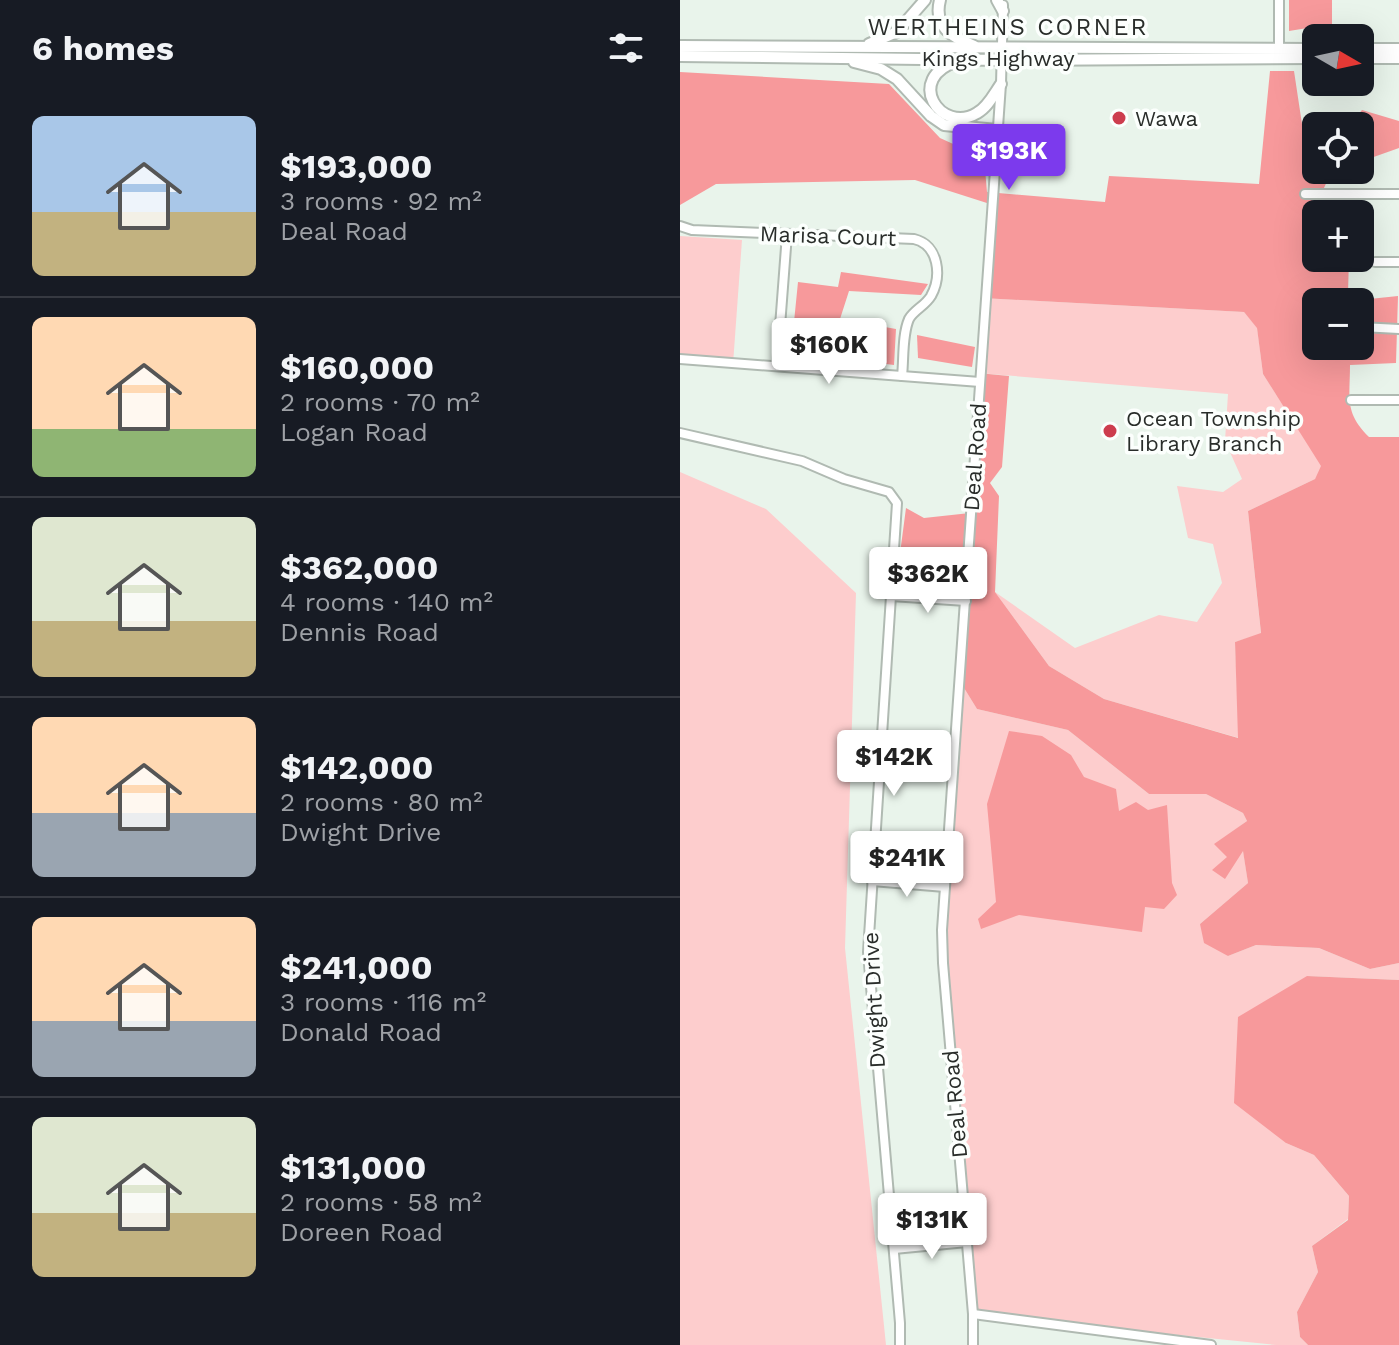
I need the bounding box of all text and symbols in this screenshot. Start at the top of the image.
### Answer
district label: WERTHEINS CORNER [868,13,1148,41]
north arrow [1302,24,1374,96]
map controls [1302,24,1374,360]
icon: filters [604,26,648,70]
text: 6 homes [32,28,174,68]
street label: Kings Highway [921,46,1075,71]
place label: Wawa [1135,106,1198,131]
marker: Wawa [1110,109,1128,127]
button: locate [1302,112,1374,184]
pin: $193K [953,124,1065,192]
text: $193K [970,135,1048,165]
text: $193,000 [280,146,433,186]
icon: home [96,148,192,244]
text: 3 rooms · 92 m² [280,186,482,216]
button: + [1302,200,1374,272]
text: Deal Road [280,216,408,246]
street label: Marisa Court [759,221,897,251]
button: − [1302,288,1374,360]
pin: $160K [773,318,885,386]
text: $160K [790,329,868,359]
text: $160,000 [280,347,434,387]
icon: home [96,349,192,445]
text: 2 rooms · 70 m² [280,387,480,417]
street label: Deal Road [959,402,991,512]
place label: Ocean Township Library Branch [1126,406,1301,456]
text: Logan Road [280,417,428,447]
marker: Ocean Township Library Branch [1101,422,1119,440]
text: $362,000 [280,547,438,587]
pin: $362K [872,547,984,615]
icon: home [96,549,192,645]
text: $362K [887,558,969,588]
text: 4 rooms · 140 m² [280,587,493,617]
text: Dennis Road [280,617,439,647]
pin: $142K [838,730,950,798]
text: $142K [855,741,933,771]
text: $142,000 [280,747,434,787]
icon: home [96,749,192,845]
text: 2 rooms · 80 m² [280,787,483,817]
text: Dwight Drive [280,817,441,847]
pin: $241K [851,831,963,899]
text: $241K [868,842,946,872]
street label: Dwight Drive [858,931,890,1069]
text: $241,000 [280,947,433,987]
icon: home [96,949,192,1045]
text: 3 rooms · 116 m² [280,987,486,1017]
text: Donald Road [280,1017,442,1047]
street label: Deal Road [938,1049,972,1159]
text: $131,000 [280,1147,427,1187]
icon: home [96,1149,192,1245]
text: 2 rooms · 58 m² [280,1187,482,1217]
pin: $131K [876,1193,988,1261]
text: $131K [896,1204,968,1234]
text: Doreen Road [280,1217,443,1247]

